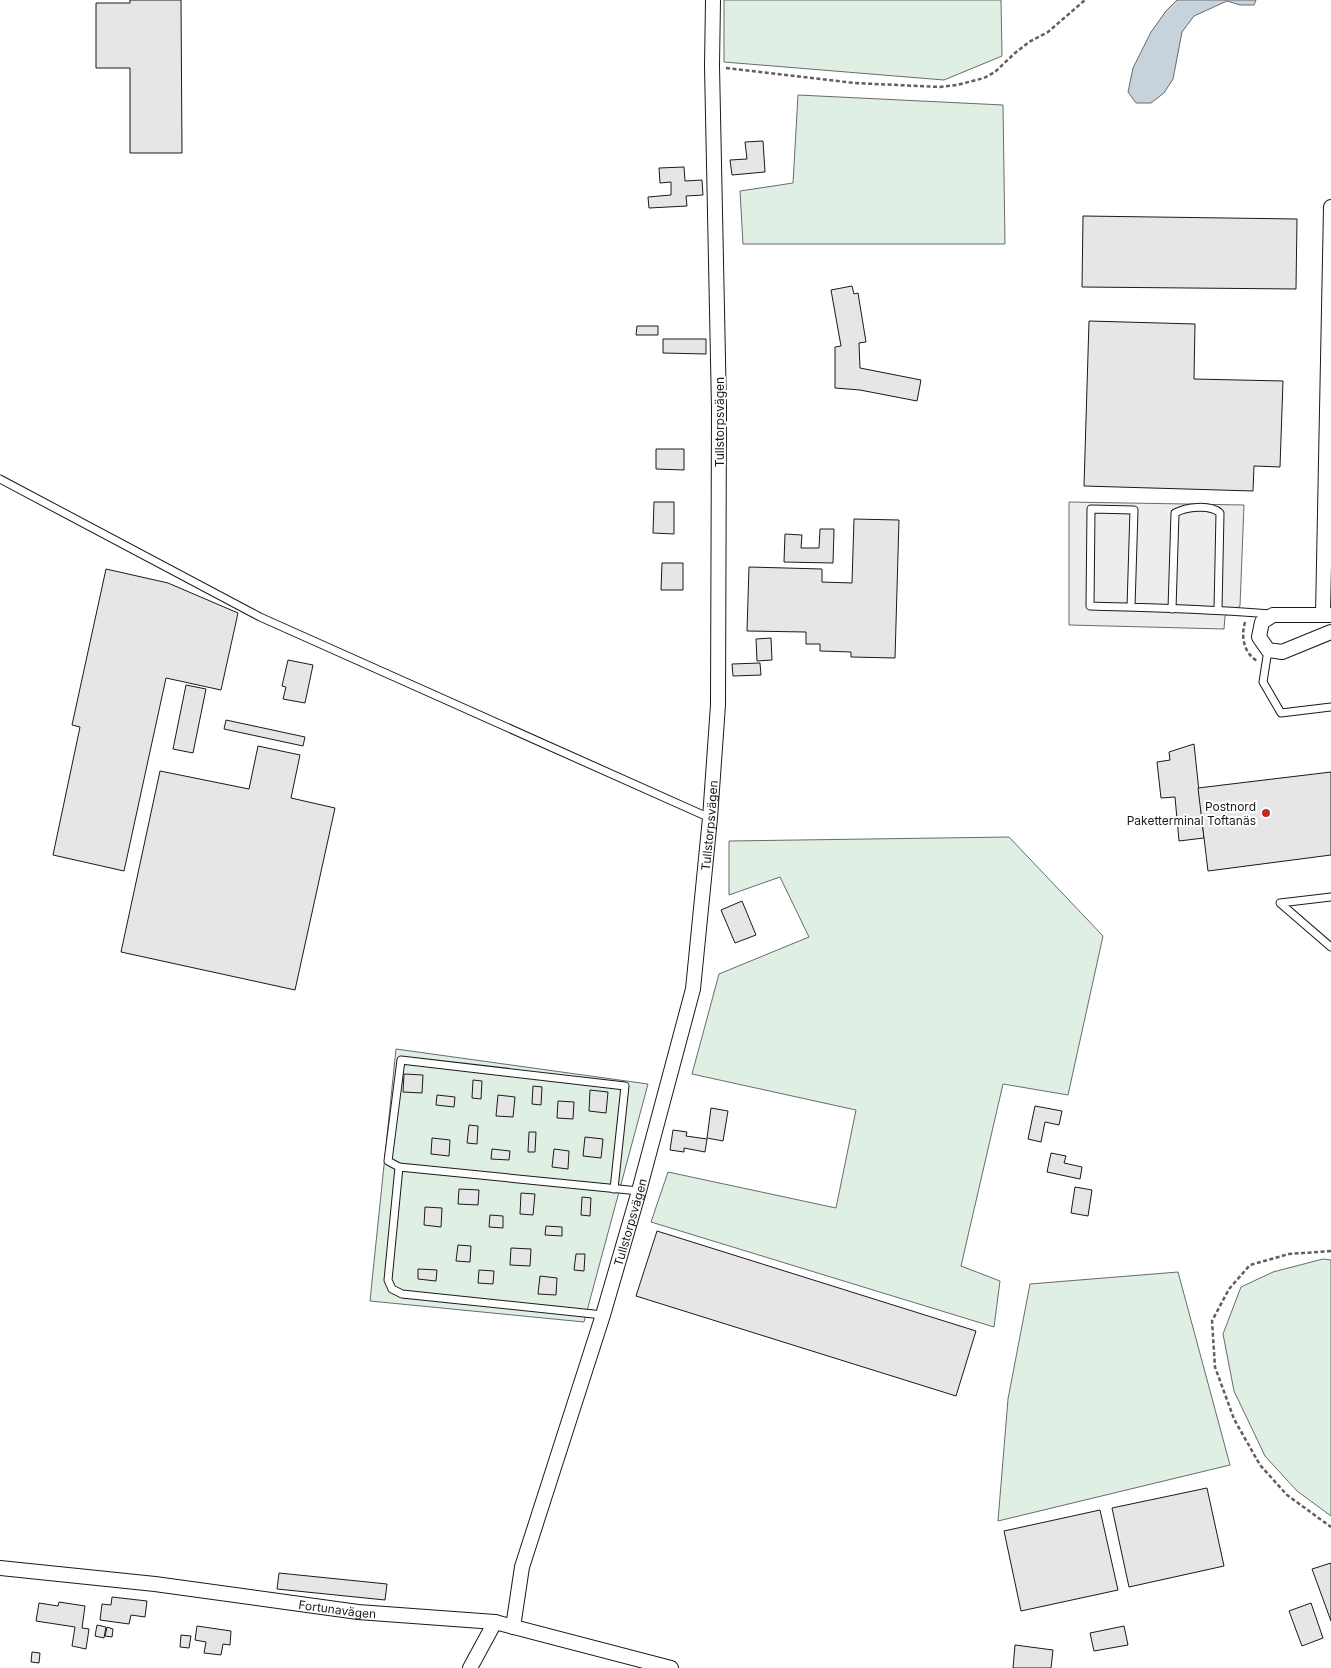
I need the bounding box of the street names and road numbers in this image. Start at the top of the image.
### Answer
street label: Tullstorpsvägen [712,377,727,467]
street label: Tullstorpsvägen [697,780,720,871]
street label: Tullstorpsvägen [610,1177,650,1268]
street label: Fortunavägen [298,1596,377,1621]

